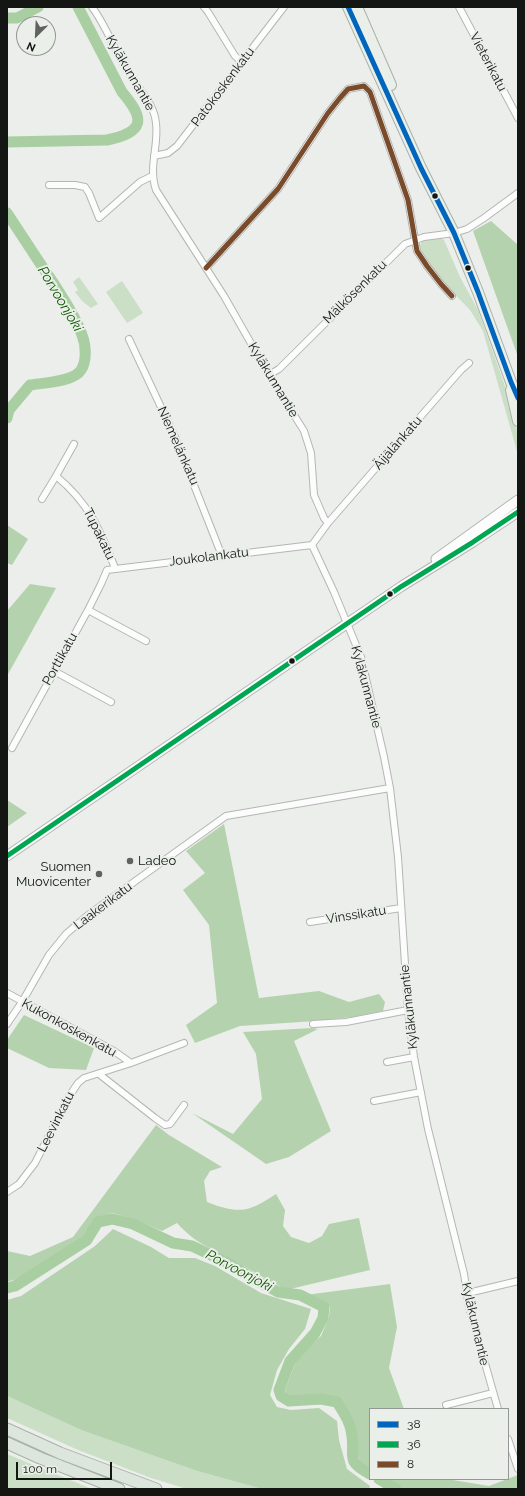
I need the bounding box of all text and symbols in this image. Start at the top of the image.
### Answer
north arrow [16,16,56,56]
street label: Vieterikatu [466,30,510,94]
street label: Kyläkunnantie [102,32,158,114]
text: N [25,39,38,54]
street label: Patokoskenkatu [188,44,258,130]
unlabelled marker [430,191,440,201]
street label: Mälkösenkatu [320,257,390,327]
water label: Porvoonjoki [34,263,86,335]
unlabelled marker [463,263,473,273]
street label: Kyläkunnantie [244,340,302,420]
street label: Niemelänkatu [154,404,202,488]
street label: Äijälänkatu [371,413,425,473]
street label: Tupakatu [80,506,118,562]
street label: Joukolankatu [168,544,250,570]
unlabelled marker [385,589,395,599]
street label: Porttikatu [39,630,81,688]
street label: Kyläkunnantie [347,644,385,730]
unlabelled marker [287,656,297,666]
place label: Ladeo [138,853,176,869]
marker: Ladeo [125,856,135,866]
place label: Suomen Muovicenter [16,859,91,890]
marker: Suomen Muovicenter [94,869,104,879]
street label: Laakerikatu [71,879,135,933]
street label: Vinssikatu [325,903,387,927]
street label: Kyläkunnantie [397,964,421,1050]
street label: Kukonkoskenkatu [19,995,119,1061]
street label: Leevinkatu [34,1089,78,1155]
water label: Porvoonjoki [203,1246,275,1296]
street label: Kyläkunnantie [458,1281,492,1367]
legend [369,1408,509,1480]
text: 38 [407,1417,421,1431]
text: 36 [407,1437,421,1451]
scale bar [18,1454,114,1480]
text: 8 [407,1457,414,1471]
text: 100 m [23,1462,57,1476]

